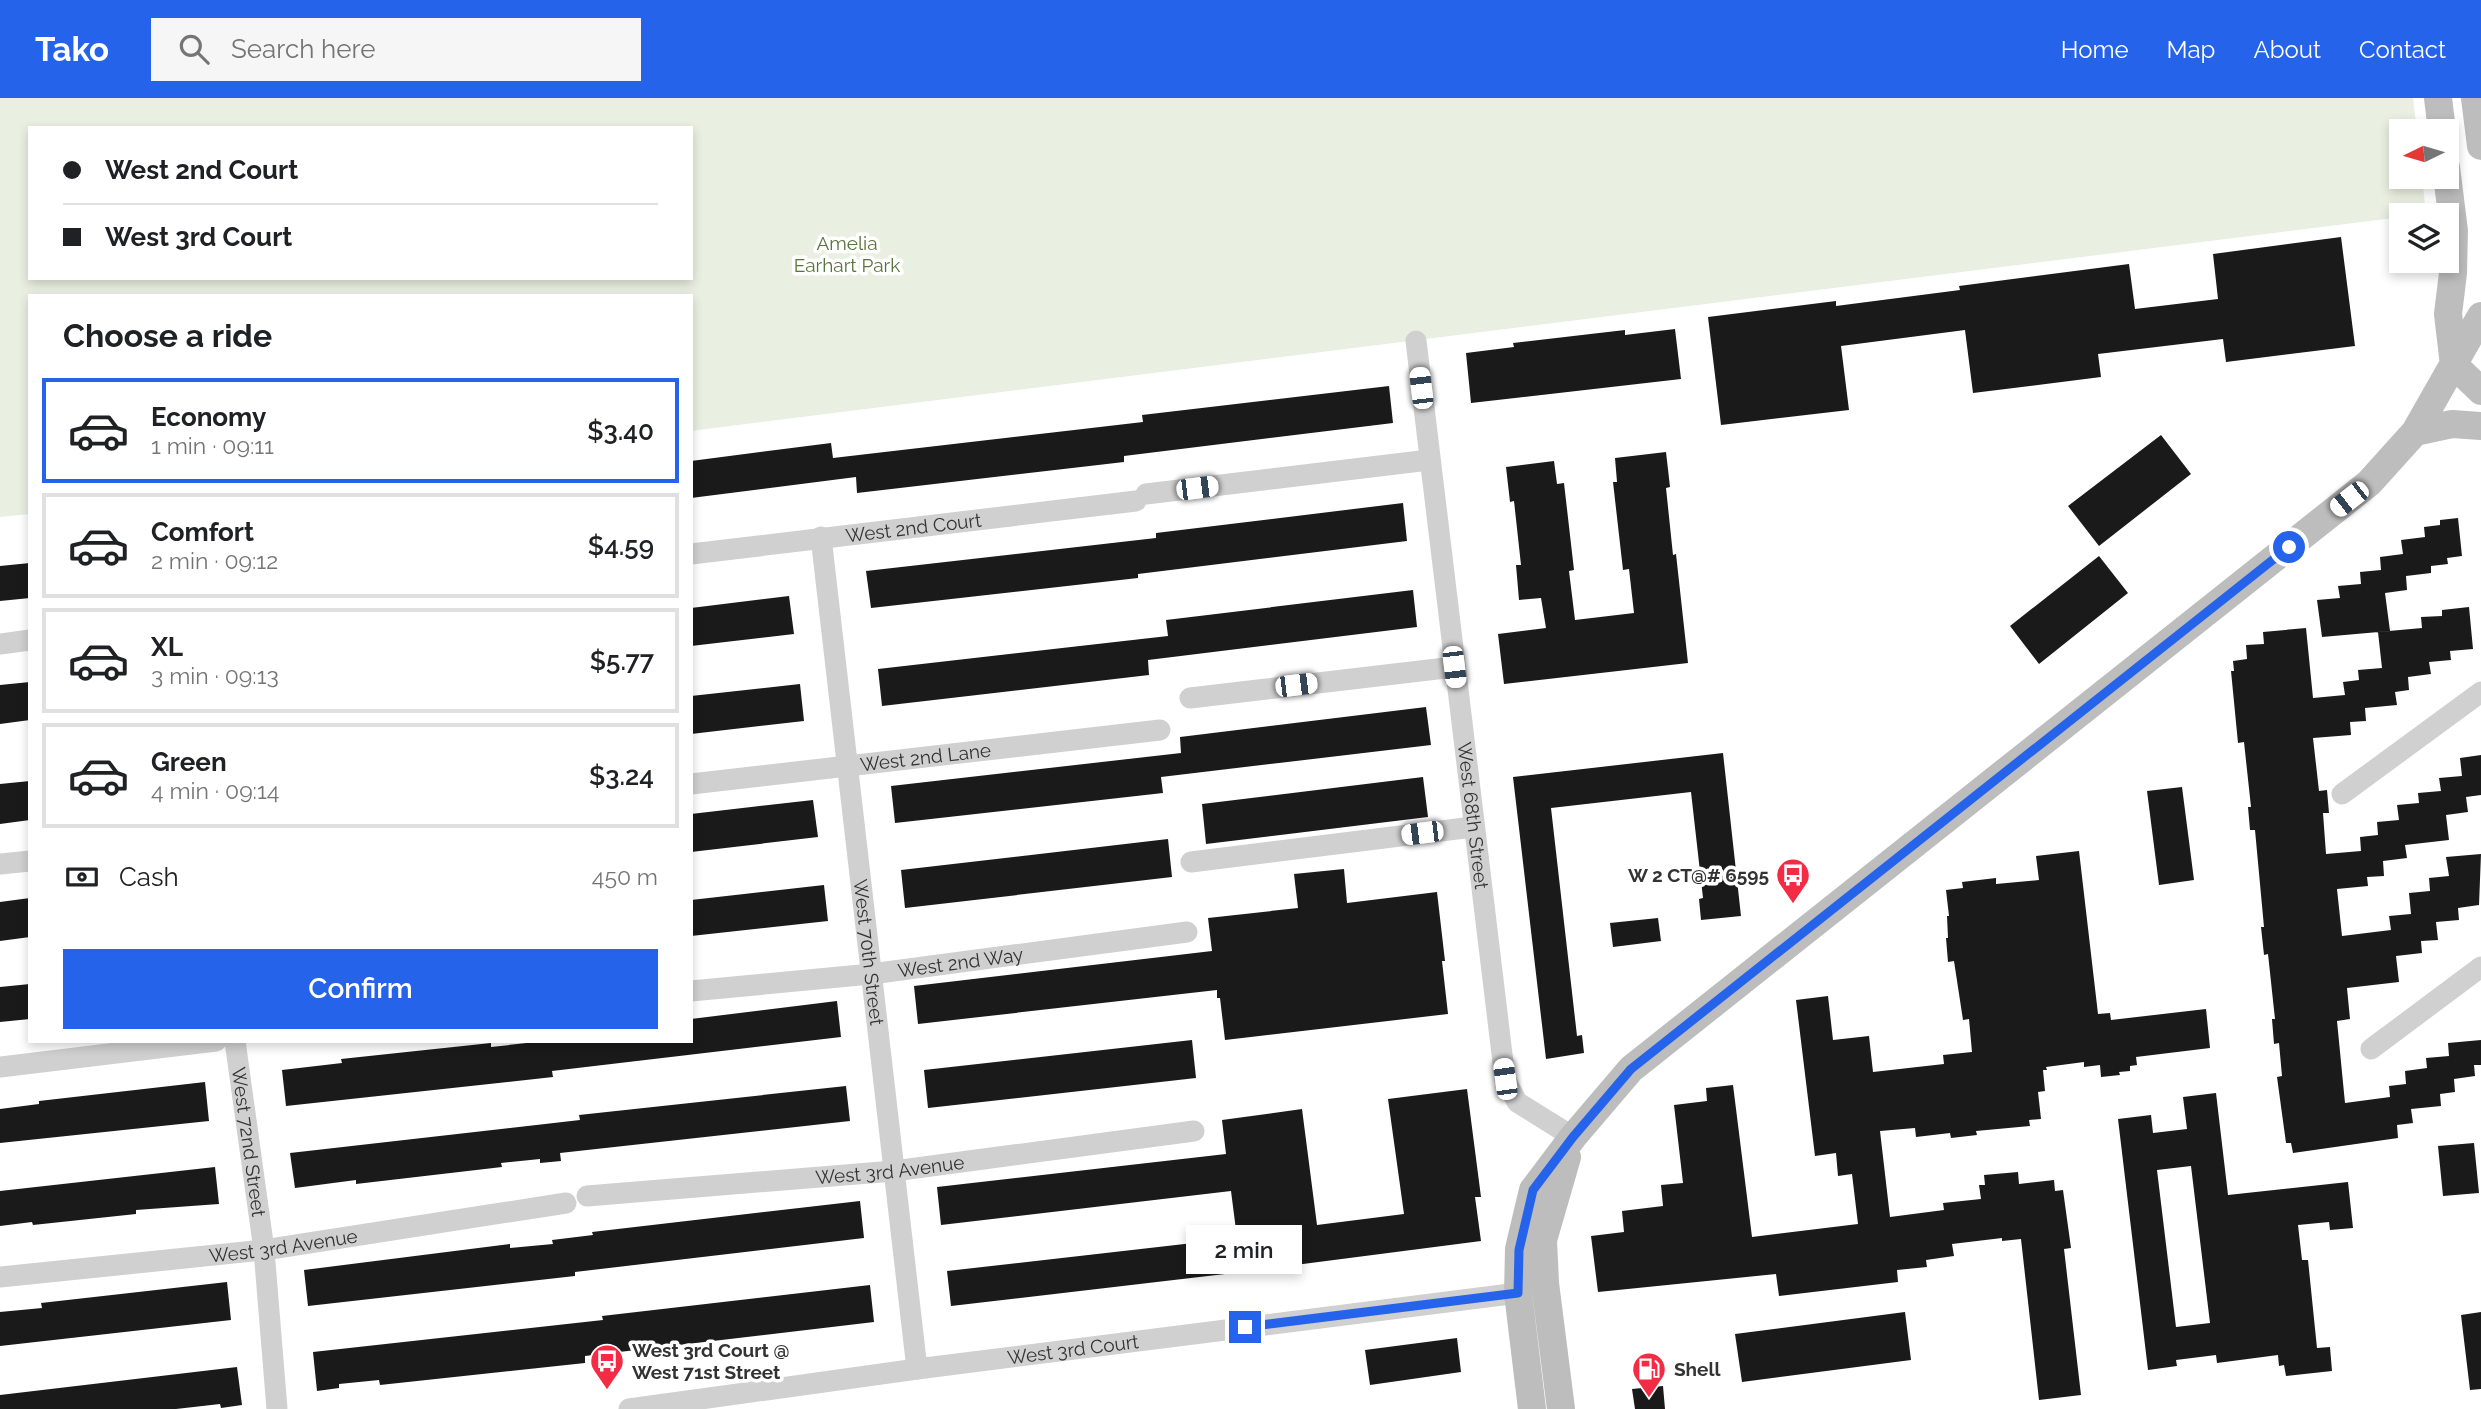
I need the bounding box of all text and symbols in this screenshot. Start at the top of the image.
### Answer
search box [151,18,641,81]
text: Tako [35,30,109,69]
icon: search [175,30,213,68]
text: Search here [231,34,375,64]
text: Home [2061,35,2129,64]
text: Map [2167,35,2215,64]
text: About [2253,35,2321,64]
text: Contact [2359,35,2446,64]
north arrow [2389,119,2459,189]
map controls [2389,119,2459,273]
text: West 2nd Court [105,155,298,185]
button: layers [2389,203,2459,273]
text: West 3rd Court [105,222,292,252]
park label: Amelia Earhart Park [794,232,900,276]
text: Choose a ride [63,317,272,354]
car [1409,366,1434,410]
icon: car [67,399,130,462]
text: Economy [151,402,266,432]
text: $3.40 [587,416,654,446]
text: 1 min · 09:11 [151,432,274,459]
car [1175,475,1220,501]
car [2326,478,2373,520]
street label: West 2nd Court [844,508,983,547]
icon: car [67,514,130,577]
text: Comfort [151,517,254,547]
text: $4.59 [588,531,654,561]
route start [2273,531,2305,563]
text: 2 min · 09:12 [151,547,278,574]
icon: car [67,629,130,692]
text: XL [151,632,183,662]
car [1442,645,1467,689]
text: $5.77 [590,646,654,676]
text: 3 min · 09:13 [151,662,279,689]
car [1274,672,1319,698]
street label: West 2nd Lane [859,739,992,775]
street label: West 68th Street [1453,741,1493,891]
icon: car [67,744,130,807]
text: Green [151,747,227,777]
text: $3.24 [589,761,654,791]
text: 4 min · 09:14 [151,777,279,804]
car [1400,820,1445,846]
bus stop icon: W 2 CT@# 6595 [1774,856,1812,905]
icon: cash [63,858,101,896]
text: Cash [119,862,179,892]
text: 450 m [592,863,658,890]
place label: W 2 CT@# 6595 [1628,864,1769,886]
street label: West 70th Street [850,878,888,1027]
street label: West 2nd Way [896,943,1025,981]
button: Confirm [63,949,658,1029]
car [1492,1057,1519,1101]
street label: West 72nd Street [228,1066,270,1219]
street label: West 3rd Avenue [815,1151,966,1188]
street label: West 3rd Avenue [208,1225,359,1267]
callout: 2 min [1187,1226,1303,1274]
text: 2 min [1215,1236,1273,1263]
route end [1229,1311,1261,1343]
street label: West 3rd Court [1006,1330,1141,1368]
place label: West 3rd Court @ West 71st Street [632,1339,789,1383]
bus stop icon: West 3rd Court @ West 71st Street [588,1342,626,1391]
fuel station icon: Shell [1630,1350,1668,1399]
place label: Shell [1674,1358,1721,1380]

